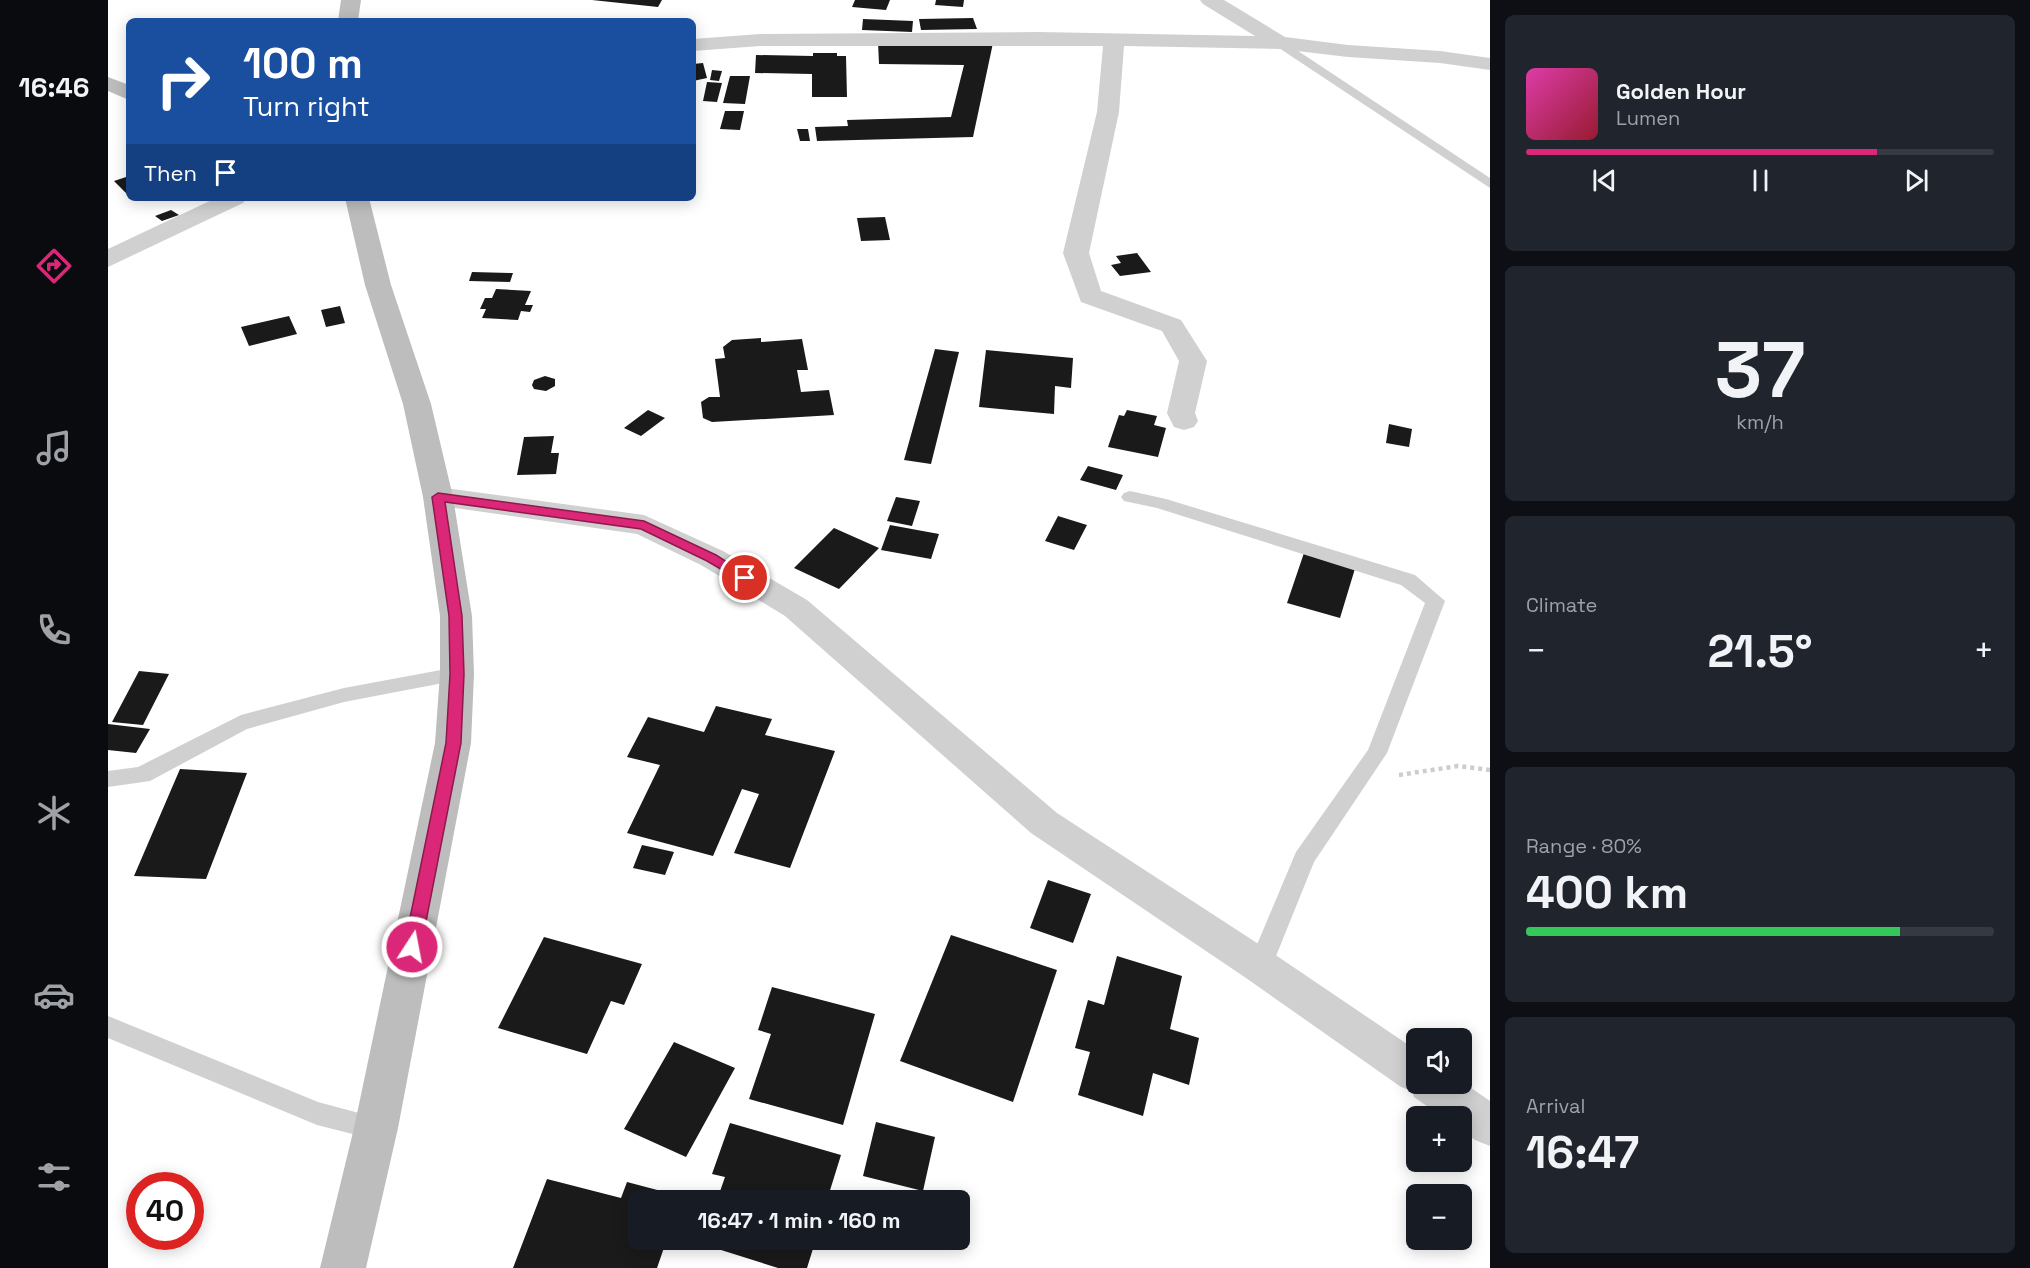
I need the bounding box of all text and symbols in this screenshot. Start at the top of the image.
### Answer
text: 100 m [243,37,363,90]
icon: right [144,42,222,120]
text: 16:46 [19,70,89,105]
text: Golden Hour [1616,77,1746,105]
text: Turn right [243,89,370,124]
text: Lumen [1616,105,1680,131]
icon: arrive [209,156,242,189]
text: Then [144,159,197,187]
icon: previous [1588,164,1621,197]
icon: pause [1744,164,1777,197]
icon: next [1900,164,1933,197]
icon: directions [33,245,75,287]
text: 37 [1715,320,1805,420]
text: km/h [1736,409,1784,435]
icon: music [33,427,75,469]
pin [719,552,770,603]
icon: arrive [728,561,761,594]
text: Climate [1526,592,1597,618]
icon: phone [33,609,75,651]
text: 21.5° [1707,623,1813,680]
text: − [1526,630,1546,672]
text: + [1974,630,1994,672]
icon: climate [33,792,75,834]
text: Range · 80% [1526,833,1642,859]
text: 400 km [1526,864,1688,921]
position arrow [380,915,444,979]
icon: car [33,974,75,1016]
map controls [1406,1028,1472,1250]
button: sound [1406,1028,1472,1094]
text: Arrival [1526,1093,1585,1119]
button: + [1406,1106,1472,1172]
text: 16:47 [1526,1124,1639,1181]
icon: filters [33,1156,75,1198]
speed limit sign: 40 [126,1172,204,1250]
button: − [1406,1184,1472,1250]
text: 16:47 · 1 min · 160 m [697,1206,901,1234]

